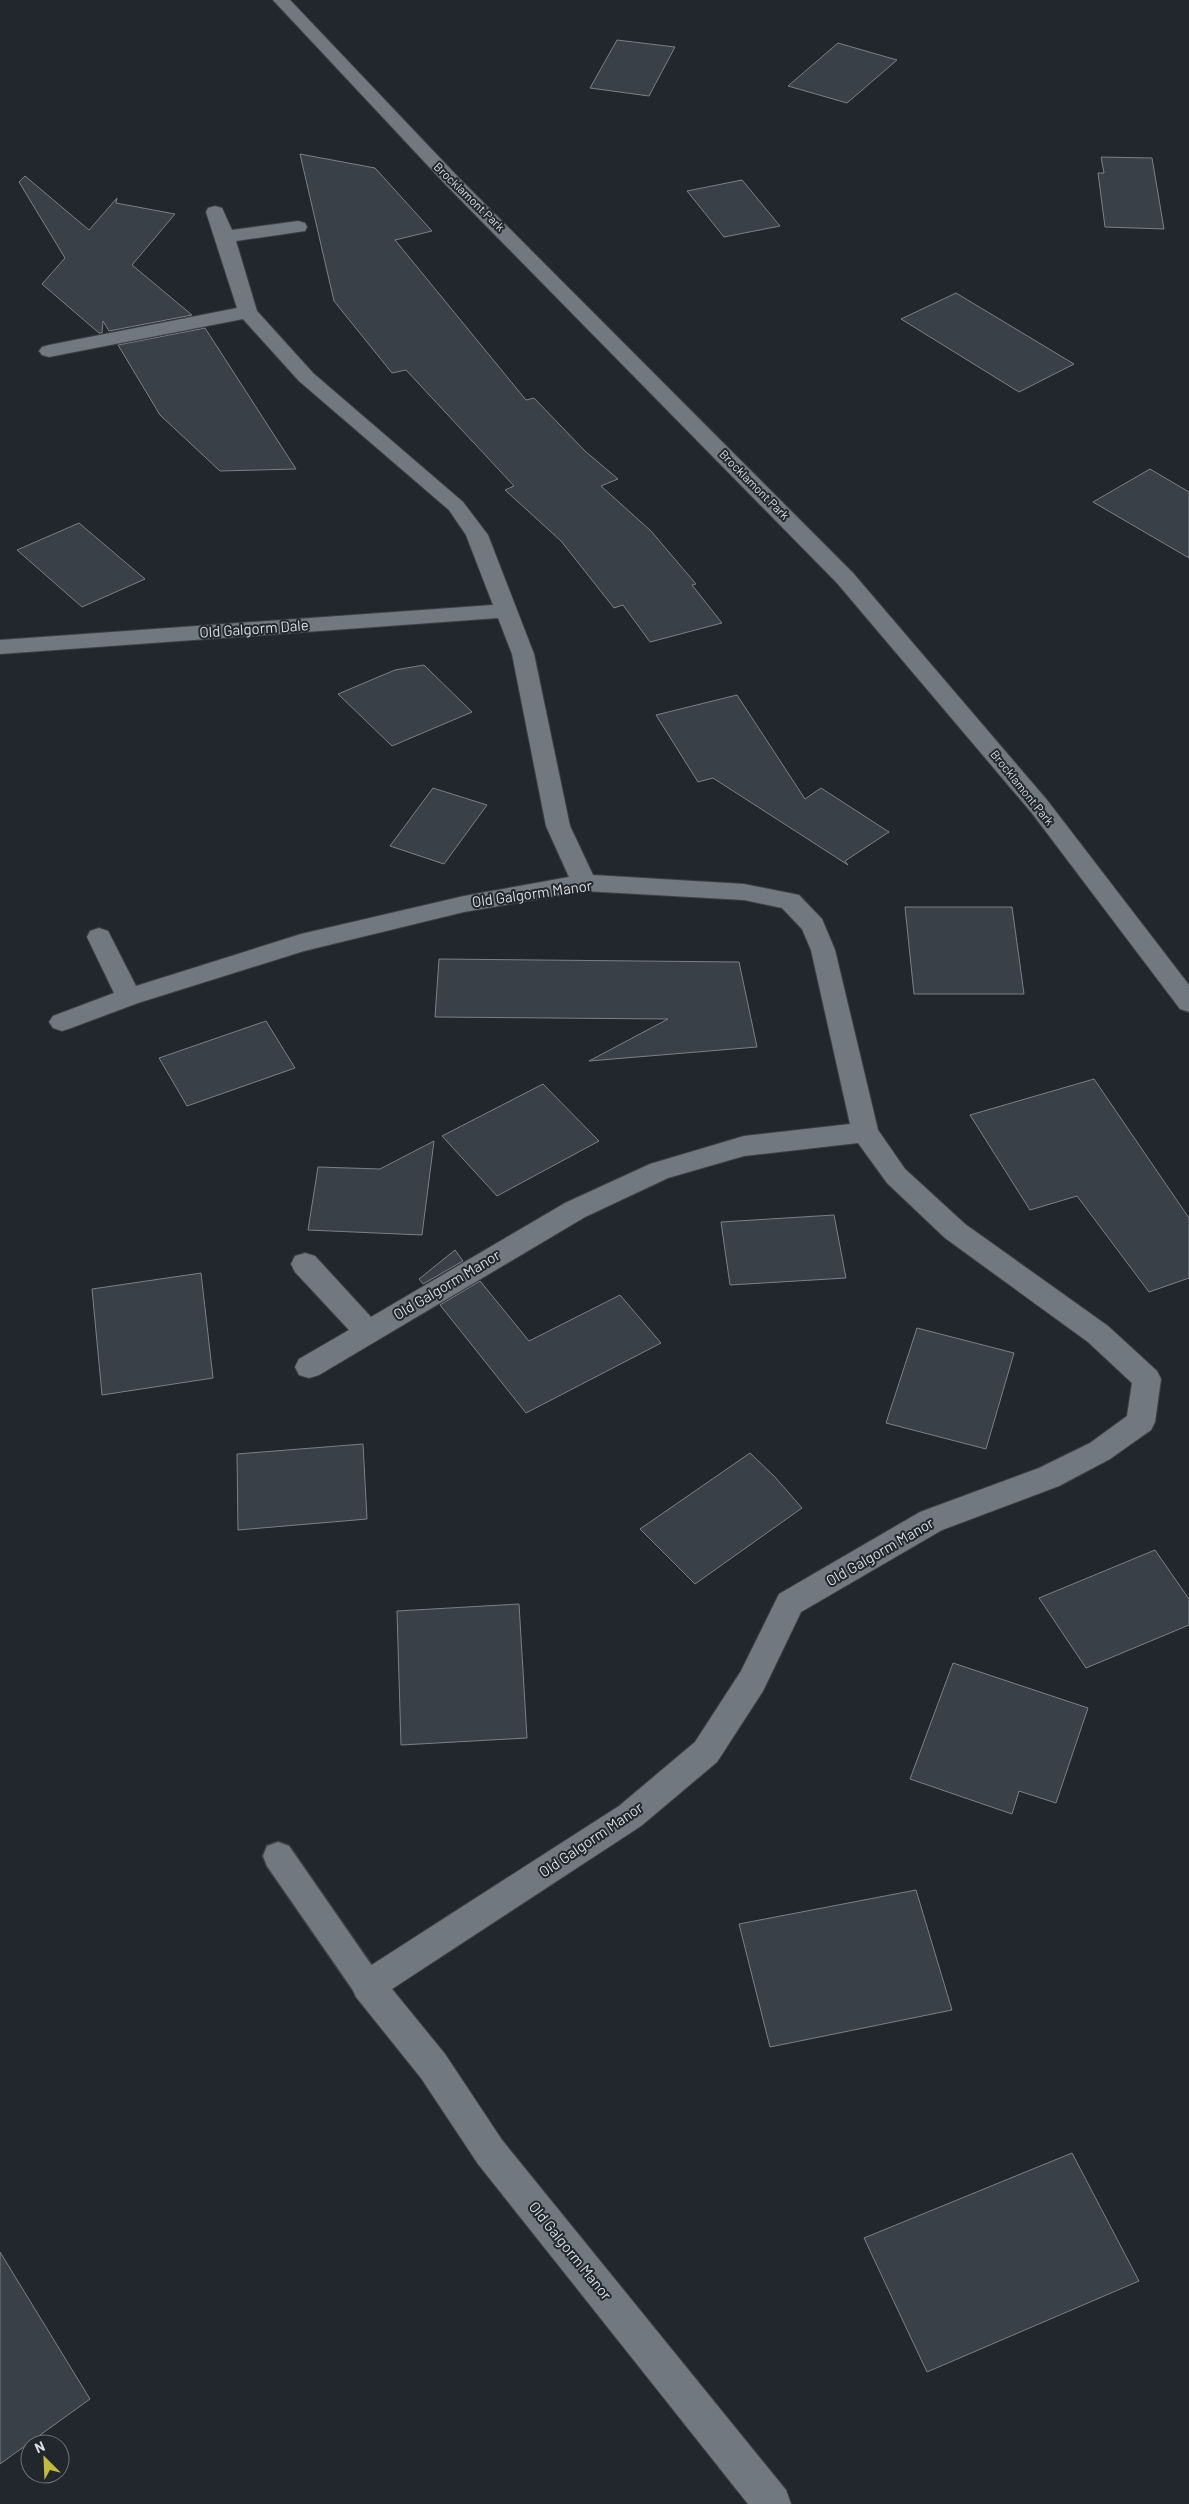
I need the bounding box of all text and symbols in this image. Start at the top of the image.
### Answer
street label: Brocklamont Park [431,159,508,234]
street label: Brocklamont Park [717,447,792,522]
street label: Old Galgorm Dale [199,615,309,641]
street label: Brocklamont Park [988,747,1057,828]
street label: Old Galgorm Manor [471,876,594,910]
street label: Old Galgorm Manor [390,1245,504,1323]
street label: Old Galgorm Manor [822,1513,937,1589]
street label: Old Galgorm Manor [535,1798,646,1881]
street label: Old Galgorm Manor [526,2198,616,2304]
north arrow [20,2434,70,2484]
text: N [32,2437,47,2456]

